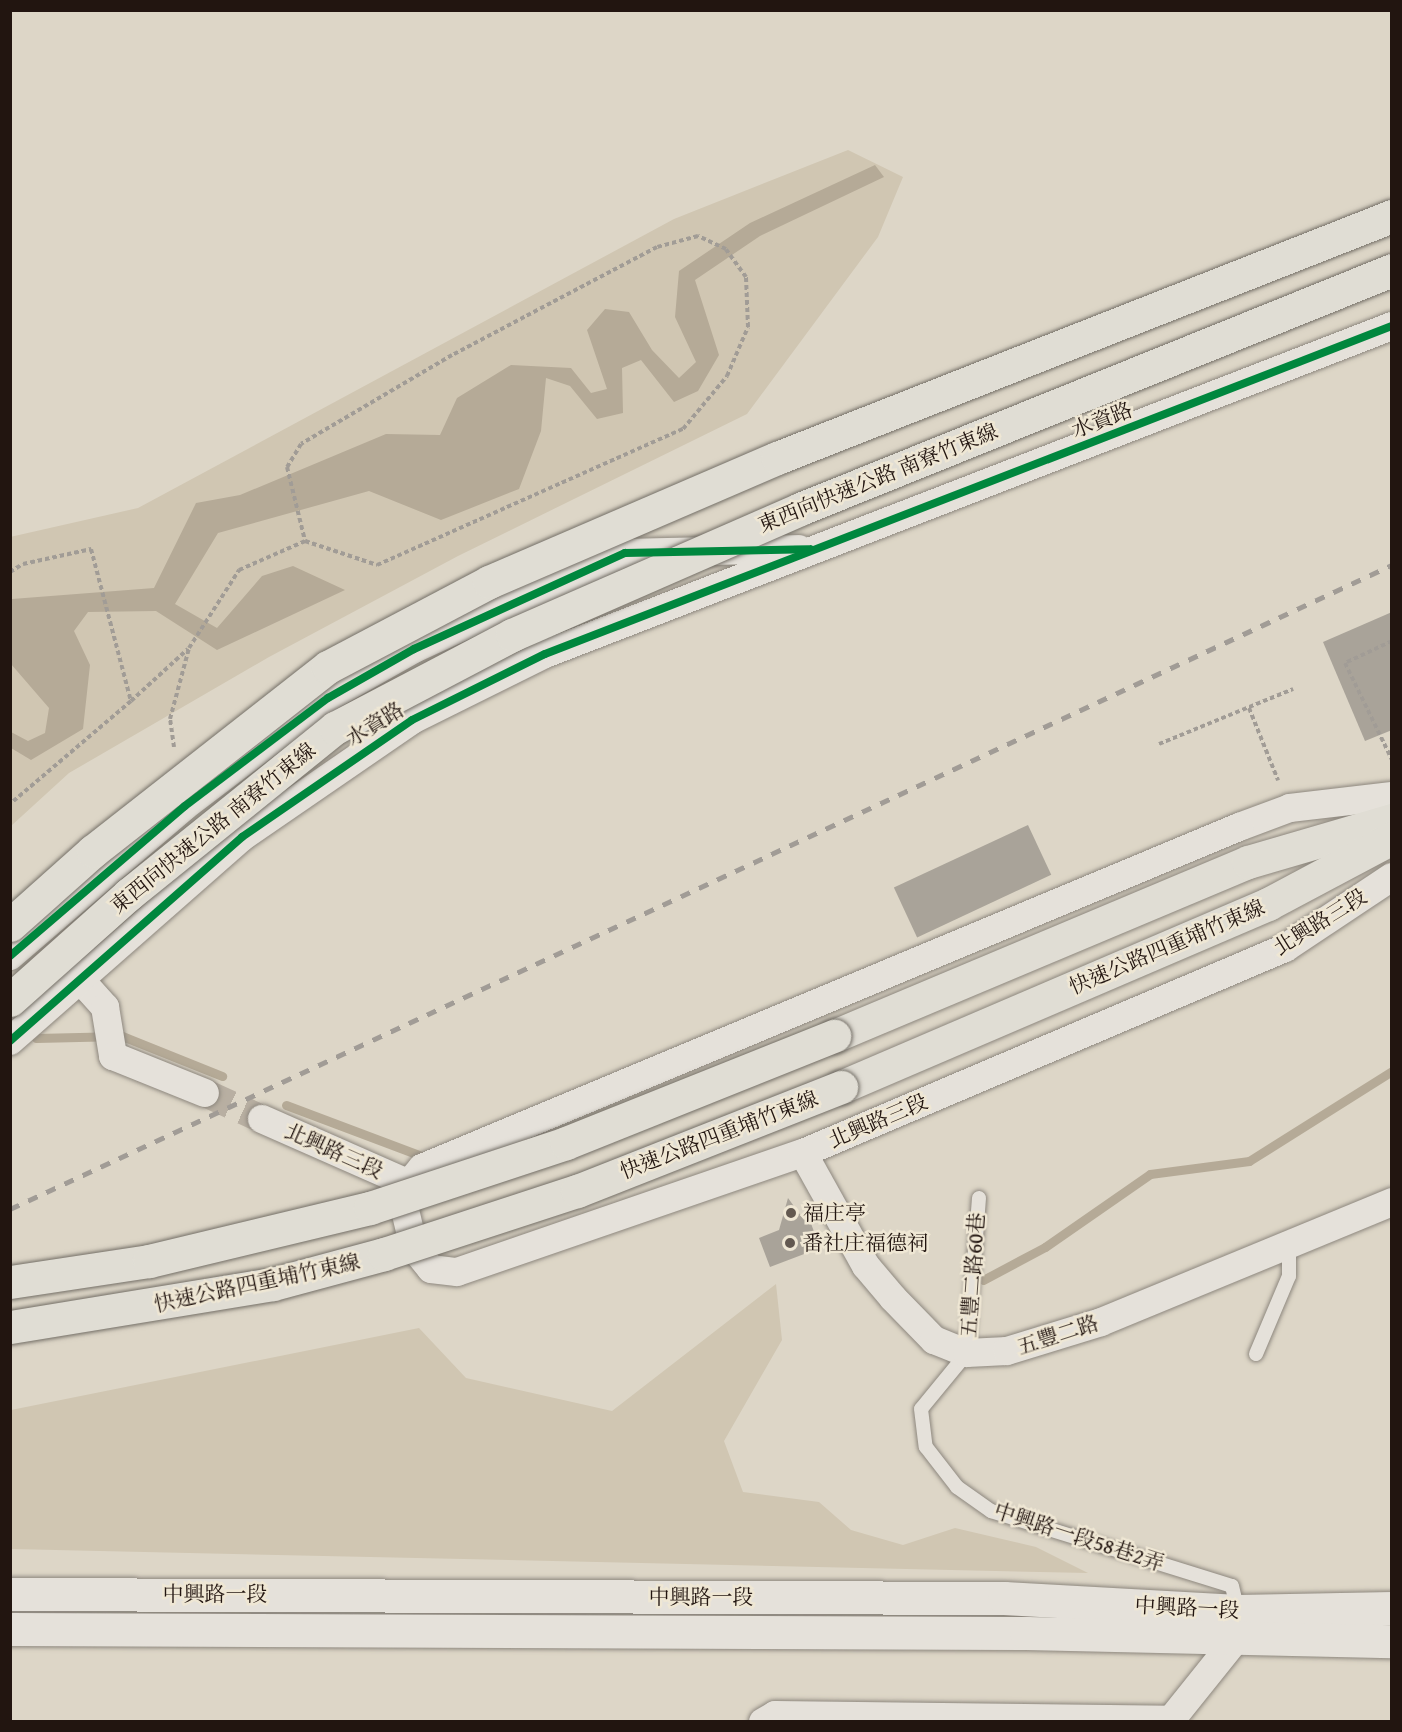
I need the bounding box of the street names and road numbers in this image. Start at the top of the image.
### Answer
street label: 水資路 [1068,397,1136,443]
street label: 東西向快速公路 南寮竹東線 [754,418,1002,538]
street label: 水資路 [342,697,408,751]
street label: 東西向快速公路 南寮竹東線 [105,737,321,919]
street label: 北興路三段 [1269,883,1371,961]
street label: 快速公路四重埔竹東線 [1065,894,1269,1000]
street label: 快速公路四重埔竹東線 [616,1086,822,1184]
street label: 北興路三段 [825,1089,931,1153]
street label: 北興路三段 [281,1118,387,1184]
street label: 五豐二路60巷 [956,1212,990,1338]
street label: 快速公路四重埔竹東線 [152,1249,362,1317]
street label: 五豐二路 [1014,1310,1102,1360]
street label: 中興路一段58巷2弄 [991,1498,1167,1576]
street label: 中興路一段 [163,1581,267,1607]
street label: 中興路一段 [649,1584,753,1610]
street label: 中興路一段 [1134,1593,1240,1623]

